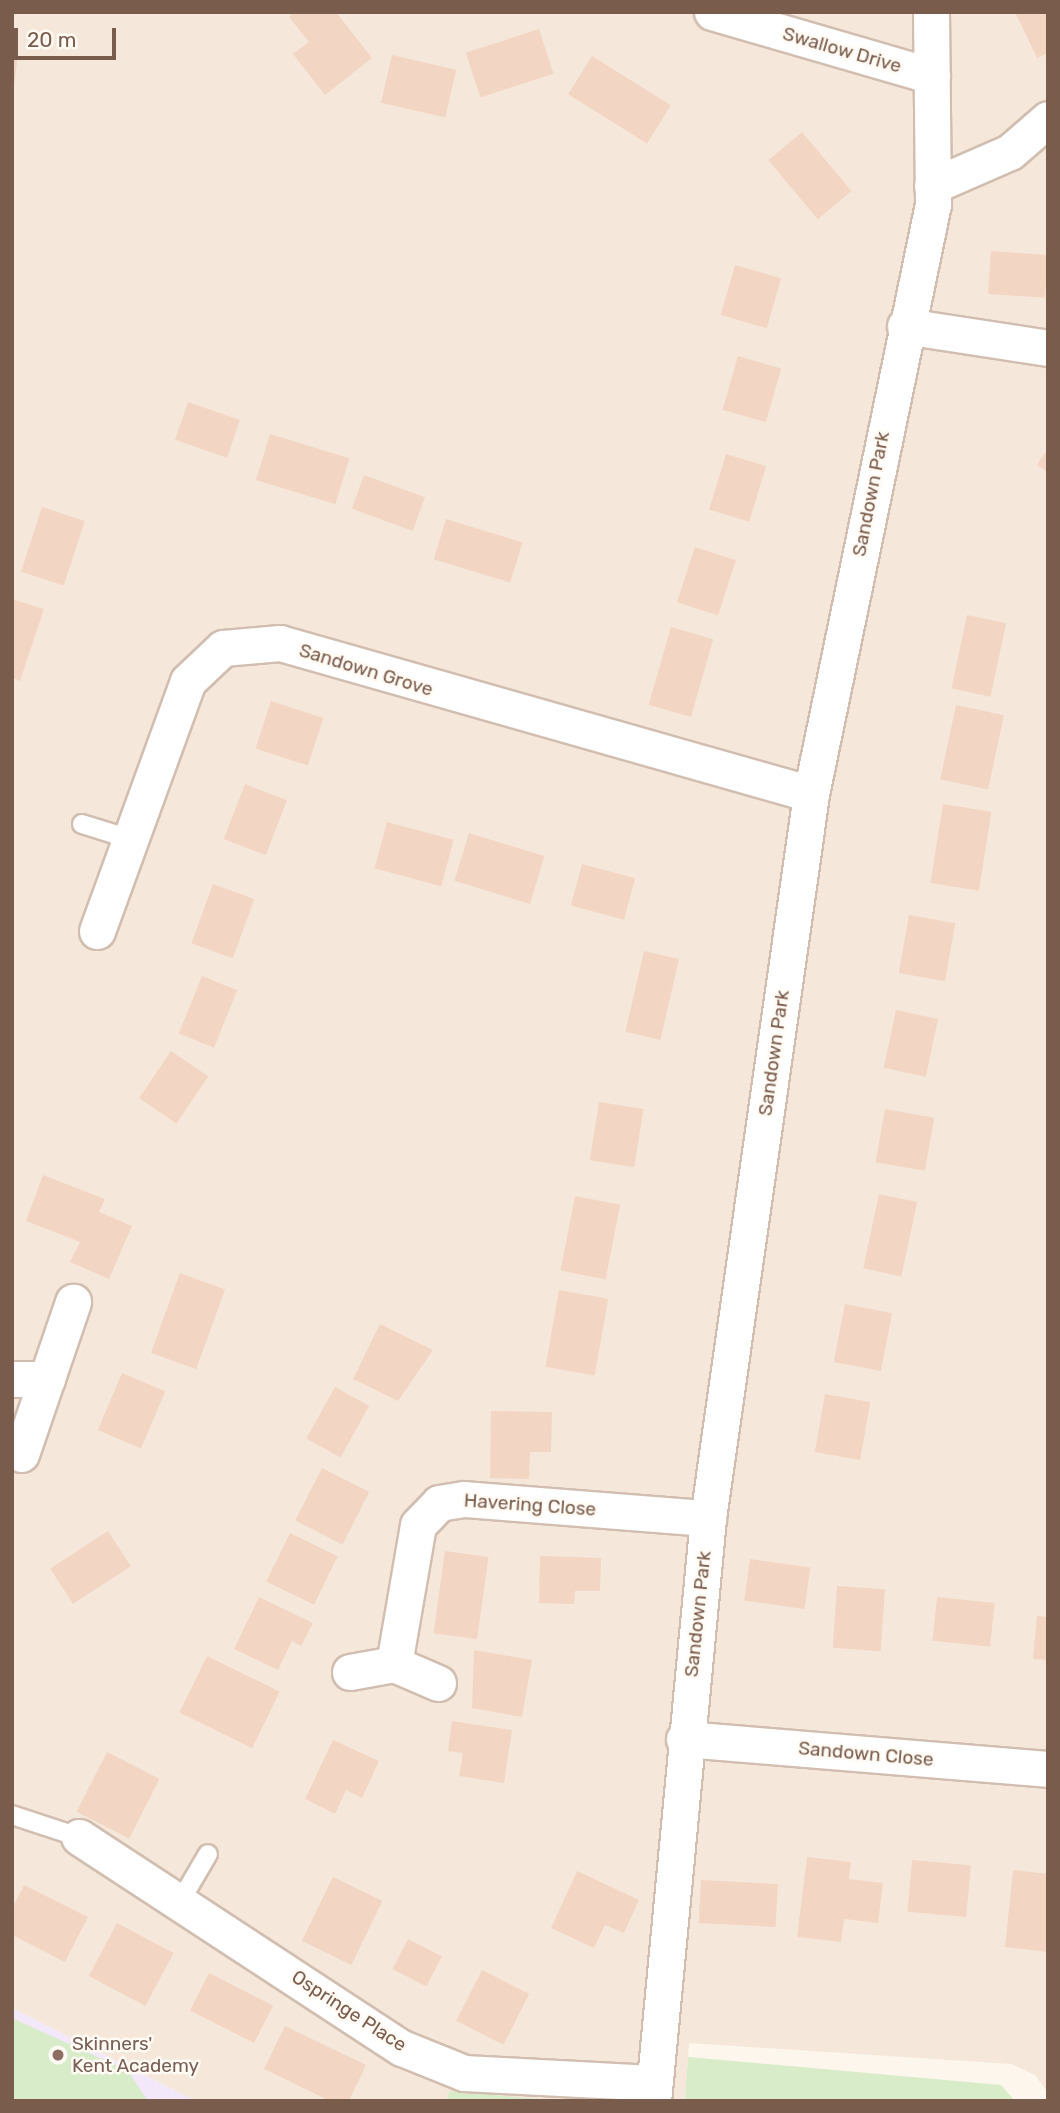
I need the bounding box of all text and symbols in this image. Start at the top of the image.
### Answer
scale bar [18,14,119,58]
street label: Swallow Drive [780,22,904,78]
text: 20 m [27,27,76,52]
street label: Sandown Park [848,430,894,558]
street label: Sandown Grove [296,639,436,701]
street label: Sandown Park [754,989,794,1117]
street label: Havering Close [463,1489,597,1521]
street label: Sandown Park [680,1550,716,1678]
street label: Sandown Close [797,1737,935,1771]
street label: Ospringe Place [287,1965,411,2057]
place label: Skinners' Kent Academy [72,2033,200,2077]
marker: Skinners' Kent Academy [50,2047,66,2063]

